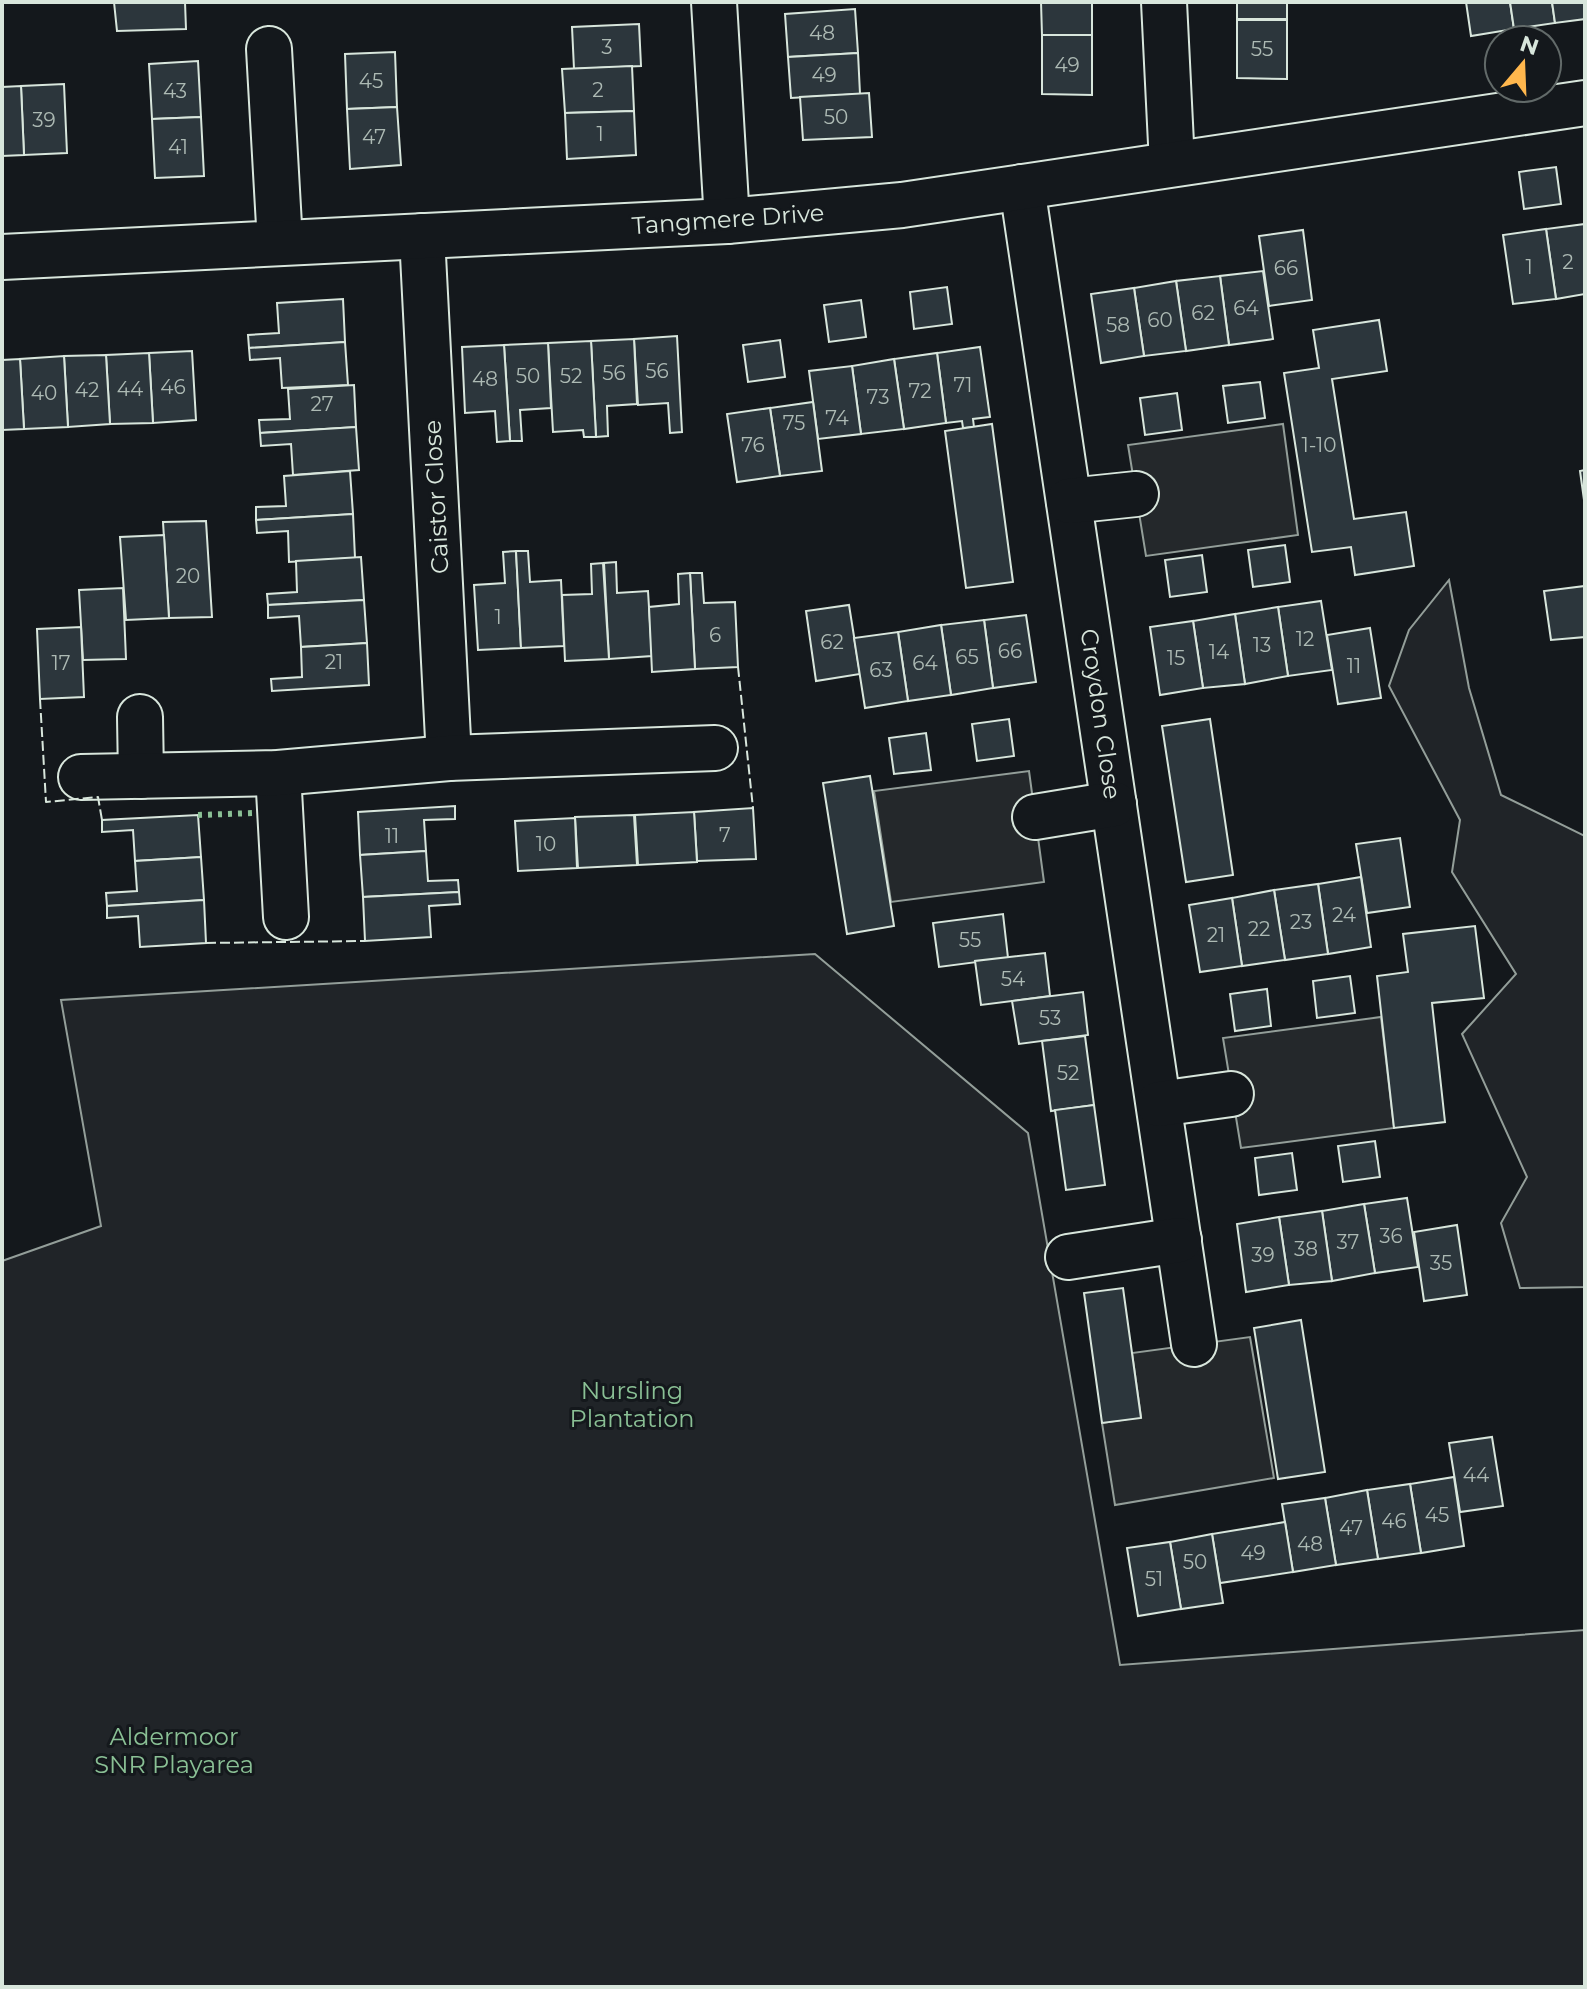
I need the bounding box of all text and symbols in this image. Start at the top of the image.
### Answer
house number: 48 [809,21,835,45]
north arrow [1483,24,1563,104]
text: N [1517,30,1542,61]
house number: 3 [601,35,613,59]
house number: 55 [1251,37,1273,61]
house number: 49 [1054,53,1080,77]
house number: 49 [811,63,837,87]
house number: 45 [359,69,383,93]
house number: 2 [592,78,604,102]
house number: 43 [163,79,187,103]
house number: 50 [824,105,848,129]
house number: 39 [32,108,56,132]
house number: 1 [596,122,604,146]
house number: 47 [362,125,386,149]
house number: 41 [168,135,188,159]
street label: Tangmere Drive [631,198,825,240]
house number: 2 [1562,250,1574,274]
house number: 1 [1525,255,1533,279]
house number: 66 [1274,256,1298,280]
house number: 64 [1233,296,1259,320]
house number: 62 [1191,301,1215,325]
house number: 60 [1147,308,1173,332]
house number: 58 [1106,313,1130,337]
house number: 56 [645,359,669,383]
house number: 56 [602,361,626,385]
house number: 50 [516,364,540,388]
house number: 52 [560,364,582,388]
house number: 48 [472,367,498,391]
house number: 71 [953,373,973,397]
house number: 46 [160,375,186,399]
house number: 44 [117,377,143,401]
house number: 42 [75,378,99,402]
house number: 72 [908,379,932,403]
house number: 40 [31,381,57,405]
house number: 73 [867,385,889,409]
house number: 27 [310,392,334,416]
house number: 74 [825,406,849,430]
house number: 75 [783,411,805,435]
street label: Caistor Close [417,419,455,575]
house number: 76 [741,433,765,457]
house number: 1-10 [1302,433,1336,457]
house number: 20 [176,564,200,588]
house number: 1 [494,605,502,629]
house number: 6 [709,623,721,647]
street label: Croydon Close [1075,627,1127,801]
house number: 12 [1296,627,1314,651]
house number: 62 [820,630,844,654]
house number: 13 [1253,633,1271,657]
house number: 66 [998,639,1022,663]
house number: 14 [1209,640,1229,664]
house number: 65 [955,645,979,669]
house number: 15 [1167,646,1185,670]
house number: 21 [325,650,343,674]
house number: 17 [52,651,71,675]
house number: 64 [912,651,938,675]
house number: 11 [1347,654,1361,678]
house number: 63 [869,658,893,682]
house number: 7 [719,823,731,847]
house number: 11 [385,824,399,848]
house number: 10 [536,832,556,856]
house number: 24 [1332,903,1356,927]
house number: 23 [1290,910,1312,934]
house number: 22 [1248,917,1270,941]
house number: 21 [1207,923,1225,947]
house number: 55 [959,928,981,952]
house number: 54 [1001,967,1025,991]
house number: 53 [1039,1006,1061,1030]
house number: 52 [1057,1061,1079,1085]
house number: 36 [1379,1224,1403,1248]
house number: 37 [1337,1230,1359,1254]
house number: 38 [1294,1237,1318,1261]
house number: 39 [1251,1243,1275,1267]
house number: 35 [1430,1251,1452,1275]
park label: Nursling Plantation [570,1376,694,1433]
house number: 44 [1463,1463,1489,1487]
house number: 45 [1425,1503,1449,1527]
house number: 46 [1381,1509,1407,1533]
house number: 47 [1339,1516,1363,1540]
house number: 48 [1297,1532,1323,1556]
house number: 49 [1240,1541,1266,1565]
house number: 50 [1183,1550,1207,1574]
house number: 51 [1145,1567,1163,1591]
park label: Aldermoor SNR Playarea [94,1722,254,1779]

